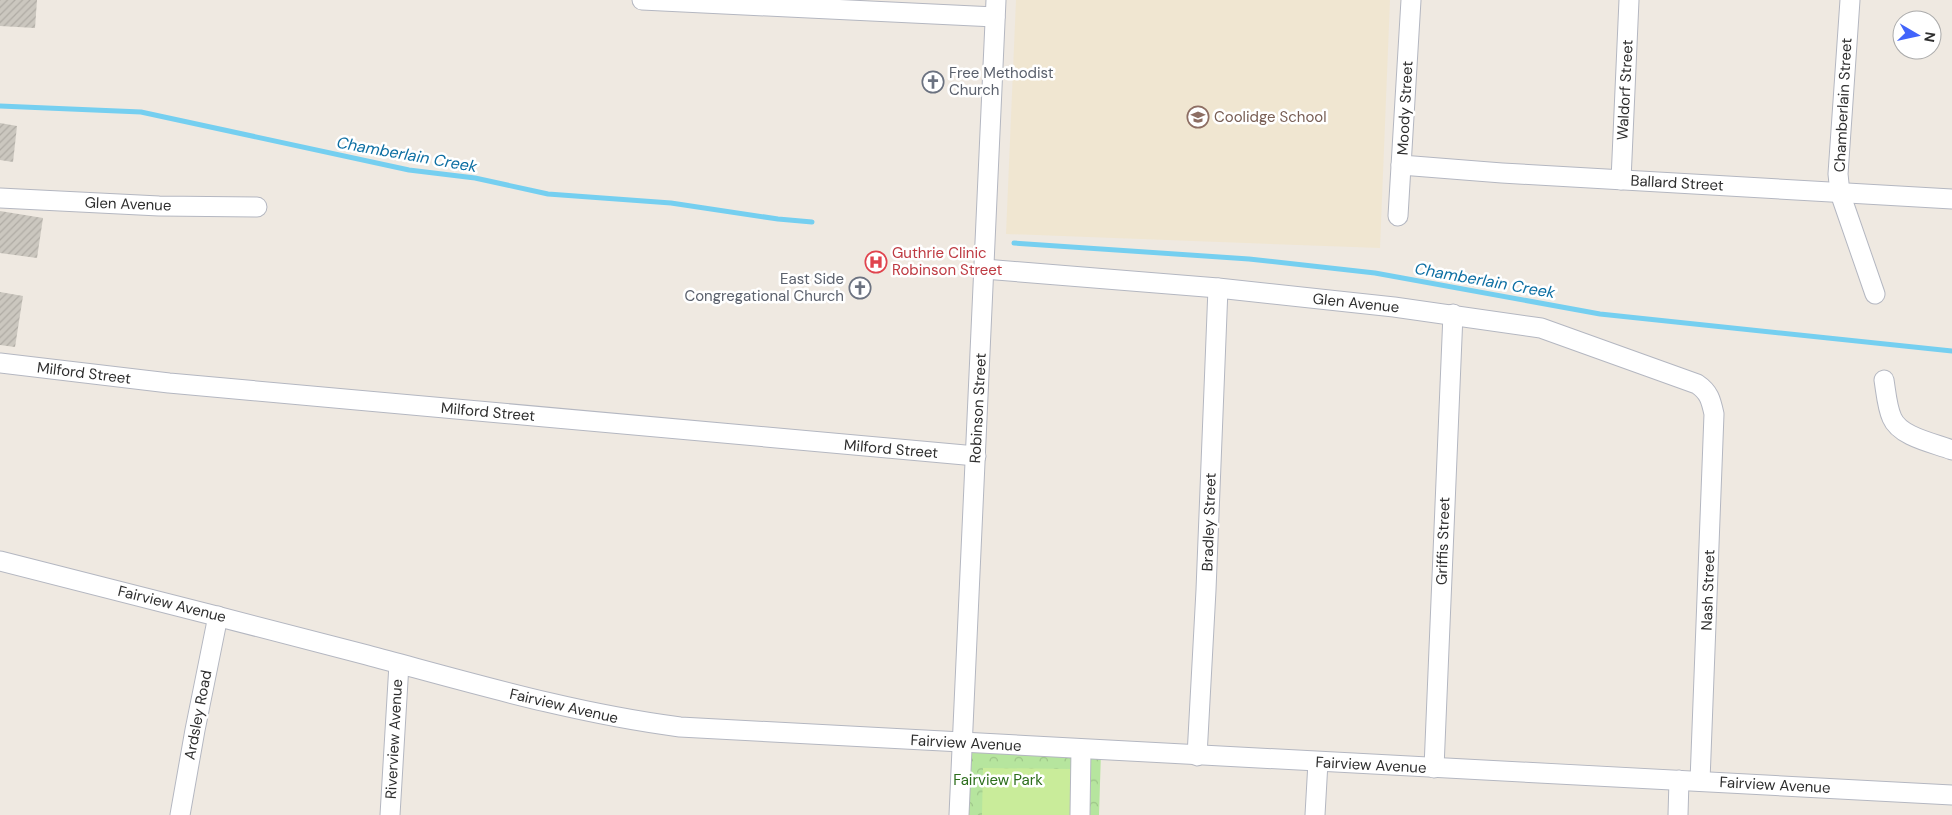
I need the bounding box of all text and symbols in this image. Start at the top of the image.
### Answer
north arrow [1892,10,1942,60]
text: N [1920,31,1940,43]
street label: Chamberlain Street [1829,37,1857,173]
street label: Waldorf Street [1612,39,1638,141]
street label: Moody Street [1393,60,1417,156]
place label: Free Methodist Church [949,63,1054,100]
church icon: Free Methodist Church [921,70,945,94]
school or university icon: Coolidge School [1186,105,1210,129]
place label: Coolidge School [1214,107,1327,127]
water label: Chamberlain Creek [335,132,480,177]
street label: Ballard Street [1630,171,1724,195]
street label: Glen Avenue [84,192,172,216]
place label: Guthrie Clinic Robinson Street [892,243,1003,280]
hospital icon: Guthrie Clinic Robinson Street [864,250,888,274]
water label: Chamberlain Creek [1413,258,1558,303]
place label: East Side Congregational Church [684,269,844,306]
church icon: East Side Congregational Church [848,276,872,300]
street label: Glen Avenue [1312,289,1400,317]
street label: Robinson Street [965,352,991,464]
street label: Milford Street [36,357,132,389]
street label: Milford Street [440,398,536,426]
street label: Milford Street [843,435,939,463]
street label: Bradley Street [1197,472,1221,572]
street label: Griffis Street [1431,497,1455,585]
street label: Nash Street [1697,549,1719,631]
street label: Fairview Avenue [116,581,228,627]
street label: Ardsley Road [180,668,216,762]
street label: Riverview Avenue [381,678,407,800]
street label: Fairview Avenue [508,684,620,728]
street label: Fairview Avenue [910,730,1022,756]
street label: Fairview Avenue [1315,752,1427,778]
park label: Fairview Park [953,770,1043,790]
street label: Fairview Avenue [1719,772,1831,798]

